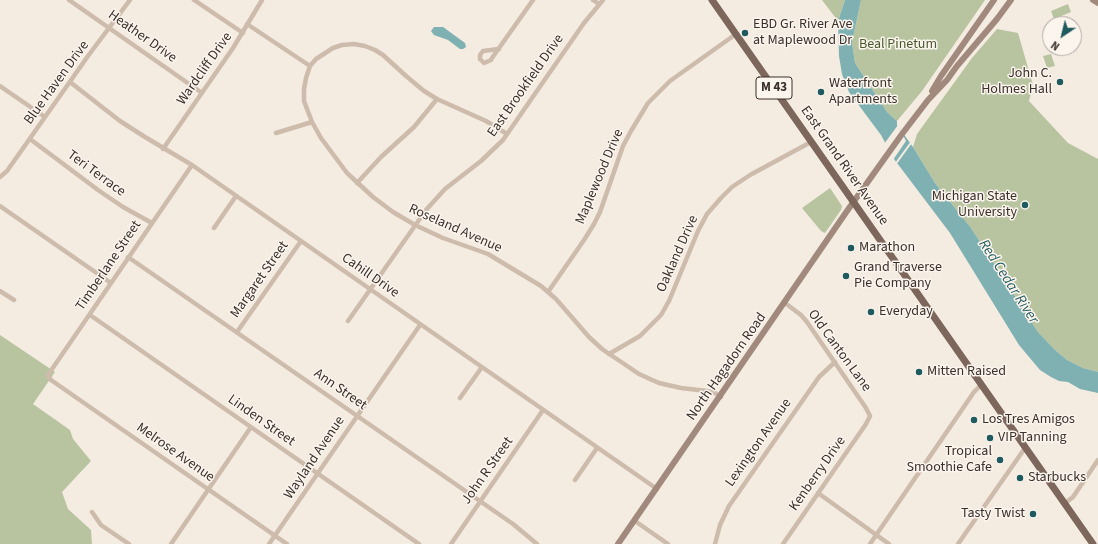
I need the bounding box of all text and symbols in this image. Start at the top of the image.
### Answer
street label: Heather Drive [104,7,180,67]
north arrow [1042,16,1082,56]
place label: EBD Gr. River Ave at Maplewood Dr [753,17,852,50]
marker: EBD Gr. River Ave at Maplewood Dr [740,28,750,38]
street label: Wardcliff Drive [174,29,236,109]
street label: East Brookfield Drive [484,31,568,141]
park label: Beal Pinetum [859,37,937,53]
text: N [1048,37,1063,54]
street label: Blue Haven Drive [21,38,93,128]
place label: John C. Holmes Hall [981,66,1052,98]
place label: Waterfront Apartments [829,76,897,108]
road number: M 43 [756,77,792,99]
marker: John C. Holmes Hall [1055,77,1065,87]
marker: Waterfront Apartments [816,87,826,97]
street label: East Grand River Avenue [796,103,892,229]
street label: Maplewood Drive [572,127,628,227]
street label: Teri Terrace [64,147,128,201]
place label: Michigan State University [932,189,1017,222]
marker: Michigan State University [1020,200,1030,210]
street label: Roseland Avenue [406,201,504,257]
street label: Oakland Drive [654,213,702,295]
street label: Timberlane Street [73,218,145,314]
water label: Red Cedar River [974,236,1042,328]
street label: Margaret Street [227,238,293,322]
place label: Marathon [859,240,915,256]
marker: Marathon [846,243,856,253]
street label: Cahill Drive [338,250,402,302]
place label: Grand Traverse Pie Company [854,260,942,292]
marker: Grand Traverse Pie Company [841,271,851,281]
place label: Everyday [879,304,933,320]
street label: Old Canton Lane [804,307,874,395]
marker: Everyday [866,307,876,317]
street label: North Hagadorn Road [684,310,770,424]
place label: Mitten Raised [927,364,1006,380]
street label: Ann Street [310,366,370,414]
marker: Mitten Raised [914,367,924,377]
street label: Linden Street [224,392,298,450]
street label: Lexington Avenue [722,396,796,490]
place label: Los Tres Amigos [982,412,1075,428]
street label: Wayland Avenue [281,413,349,503]
marker: Los Tres Amigos [969,415,979,425]
street label: Melrose Avenue [133,420,217,486]
place label: VIP Tanning [998,430,1067,446]
marker: VIP Tanning [985,433,995,443]
street label: John R Street [459,434,517,508]
street label: Kenberry Drive [786,434,850,514]
place label: Tropical Smoothie Cafe [907,444,992,476]
marker: Tropical Smoothie Cafe [995,455,1005,465]
place label: Starbucks [1028,470,1086,486]
marker: Starbucks [1015,473,1025,483]
place label: Tasty Twist [961,506,1025,522]
marker: Tasty Twist [1028,509,1038,519]

